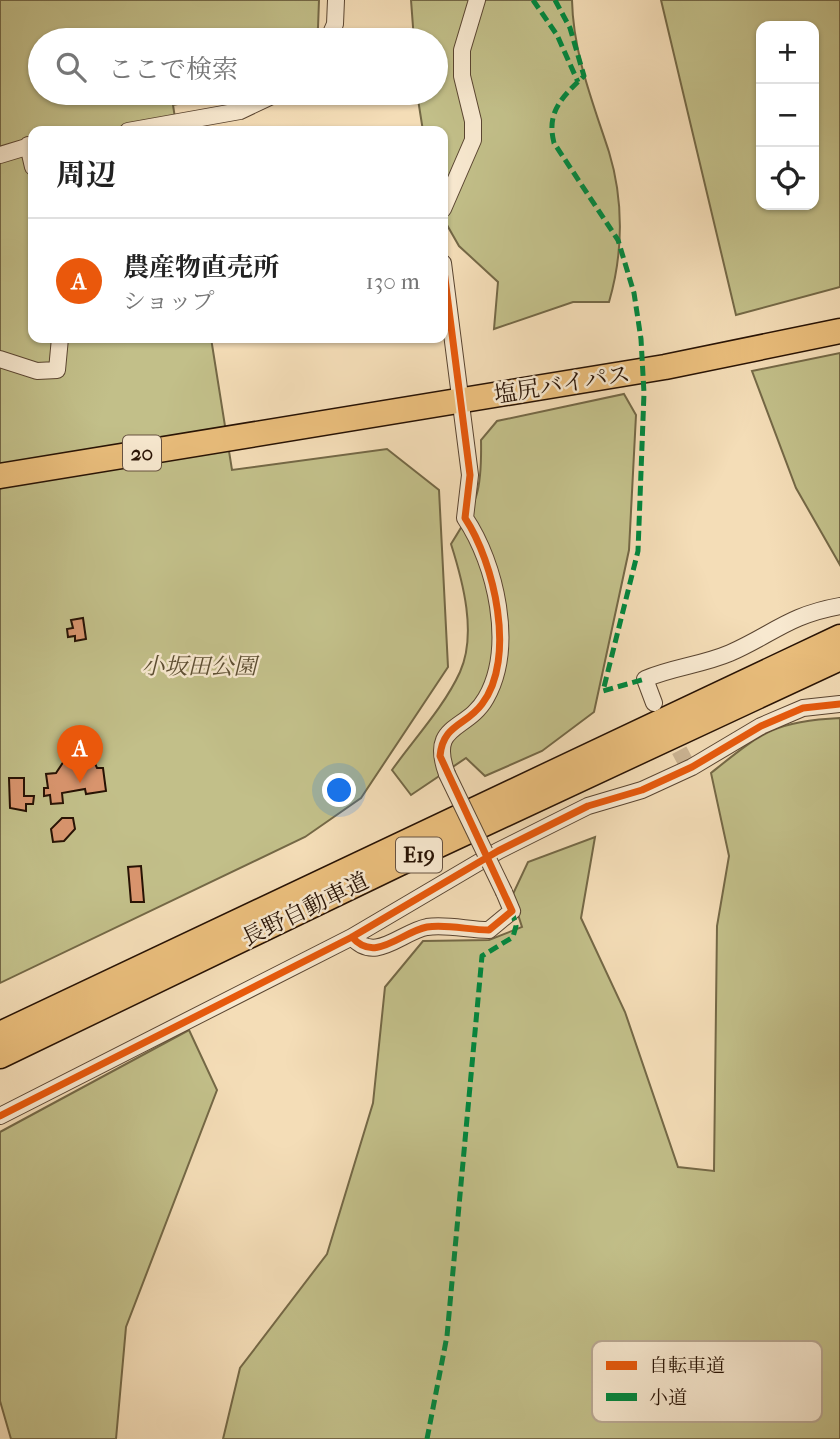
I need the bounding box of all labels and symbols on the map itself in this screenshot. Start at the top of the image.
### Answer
street label: 塩尻バイパス [492,360,632,409]
road number: 20 [123,435,161,470]
park label: 小坂田公園 [142,653,261,680]
pin: A [57,725,103,783]
your location [322,773,356,807]
road number: E19 [396,838,442,872]
street label: 長野自動車道 [237,867,373,952]
legend [592,1341,822,1422]
text: 自転車道 [649,1355,725,1377]
text: 小道 [649,1387,687,1409]

